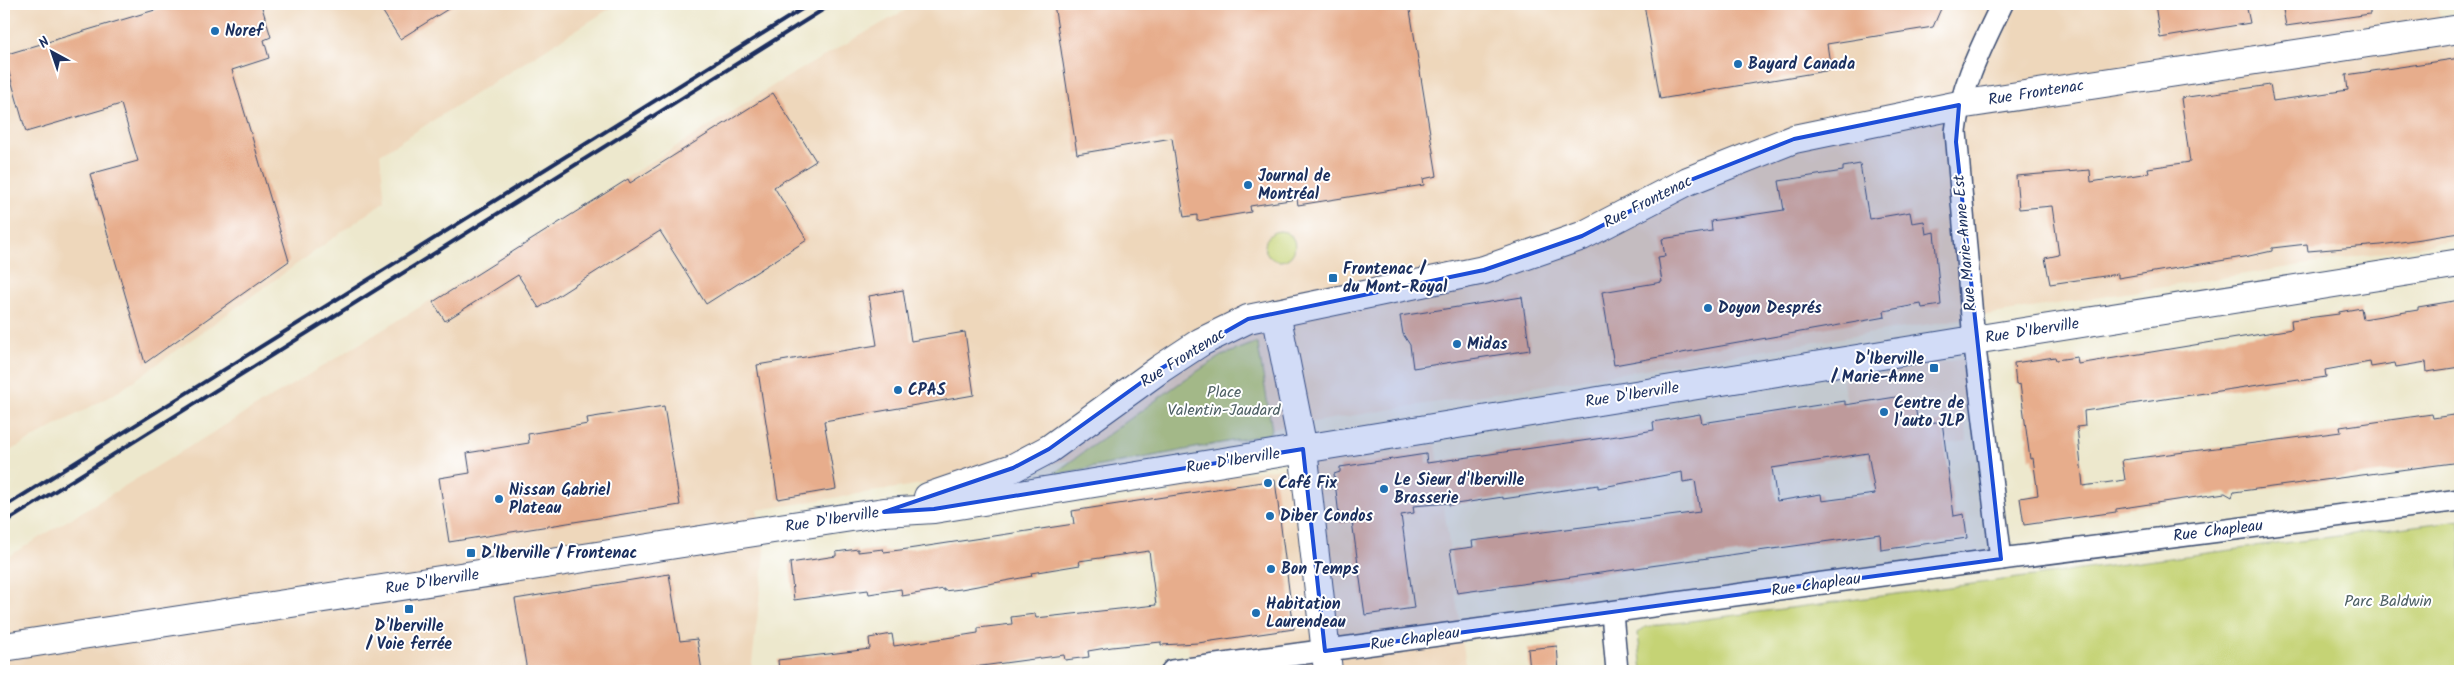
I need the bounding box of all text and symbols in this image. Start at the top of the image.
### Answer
place label: Noref [225,19,265,44]
marker: Noref [209,25,221,37]
north arrow [28,28,78,78]
text: N [34,31,55,54]
place label: Bayard Canada [1748,52,1855,77]
marker: Bayard Canada [1732,58,1744,70]
street label: Rue Frontenac [1986,73,2086,113]
place label: Journal de Montréal [1258,164,1331,207]
street label: Rue Frontenac [1599,169,1697,235]
street label: Rue Marie-Anne Est [1946,173,1983,312]
marker: Journal de Montréal [1242,179,1254,191]
place label: Frontenac / du Mont-Royal [1343,257,1448,300]
marker: Frontenac / du Mont-Royal [1327,272,1339,284]
place label: Doyon Després [1718,296,1822,321]
marker: Doyon Després [1702,302,1714,314]
street label: Rue D'Iberville [1983,311,2081,351]
street label: Rue Frontenac [1135,322,1231,394]
place label: Midas [1467,332,1508,357]
marker: Midas [1451,338,1463,350]
place label: D'Iberville / Marie-Anne [1830,347,1924,390]
marker: D'Iberville / Marie-Anne [1928,362,1940,374]
street label: Rue D'Iberville [1583,375,1681,415]
place label: CPAS [908,378,946,403]
park label: Place Valentin-Jaudard [1168,380,1282,423]
marker: CPAS [892,384,904,396]
place label: Centre de l'auto JLP [1894,391,1965,434]
marker: Centre de l'auto JLP [1878,406,1890,418]
street label: Rue D'Iberville [1184,441,1282,481]
place label: Le Sieur d'Iberville Brasserie [1394,468,1524,511]
place label: Café Fix [1278,471,1337,496]
marker: Café Fix [1262,477,1274,489]
place label: Nissan Gabriel Plateau [509,478,611,521]
marker: Le Sieur d'Iberville Brasserie [1378,483,1390,495]
marker: Nissan Gabriel Plateau [493,493,505,505]
street label: Rue D'Iberville [783,500,881,540]
place label: Diber Condos [1280,504,1374,529]
marker: Diber Condos [1264,510,1276,522]
street label: Rue Chapleau [2172,513,2265,549]
place label: D'Iberville / Frontenac [481,541,637,566]
marker: D'Iberville / Frontenac [465,547,477,559]
place label: Bon Temps [1281,557,1360,582]
street label: Rue D'Iberville [383,562,481,602]
marker: Bon Temps [1265,563,1277,575]
street label: Rue Chapleau [1770,566,1863,604]
park label: Parc Baldwin [2344,589,2432,614]
place label: Habitation Laurendeau [1266,592,1346,635]
marker: D'Iberville / Voie ferrée [403,603,415,615]
marker: Habitation Laurendeau [1250,607,1262,619]
place label: D'Iberville / Voie ferrée [365,614,452,657]
street label: Rue Chapleau [1369,620,1462,658]

